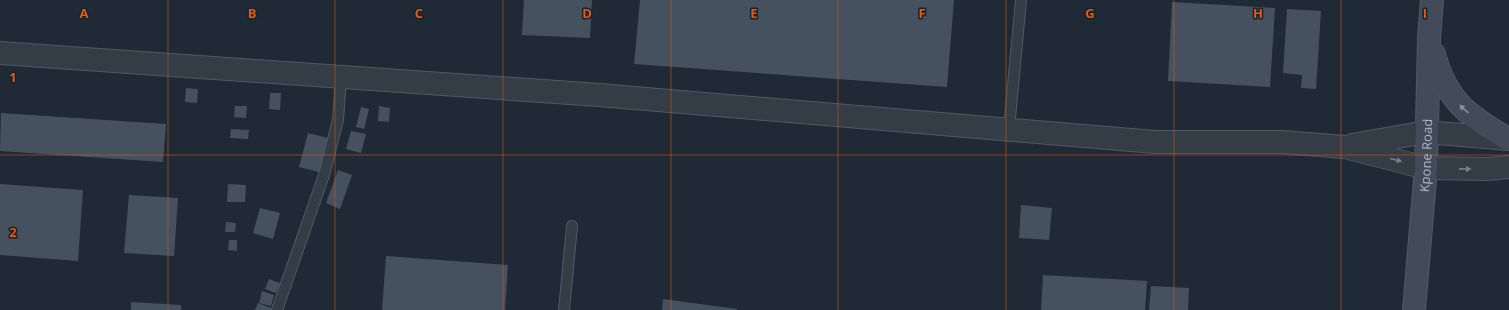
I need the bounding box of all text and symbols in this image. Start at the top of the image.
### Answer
text: A [80,4,89,22]
text: B [248,4,257,22]
text: C [415,4,423,22]
text: D [582,4,592,22]
text: E [750,4,758,22]
text: F [918,4,926,22]
text: G [1085,4,1095,22]
text: H [1253,4,1263,22]
text: I [1423,4,1427,22]
text: 1 [9,68,17,86]
one-way arrow [1459,104,1470,113]
street label: Kpone Road [1415,119,1436,193]
one-way arrow [1390,157,1402,163]
one-way arrow [1459,165,1471,172]
text: 2 [9,223,17,241]

